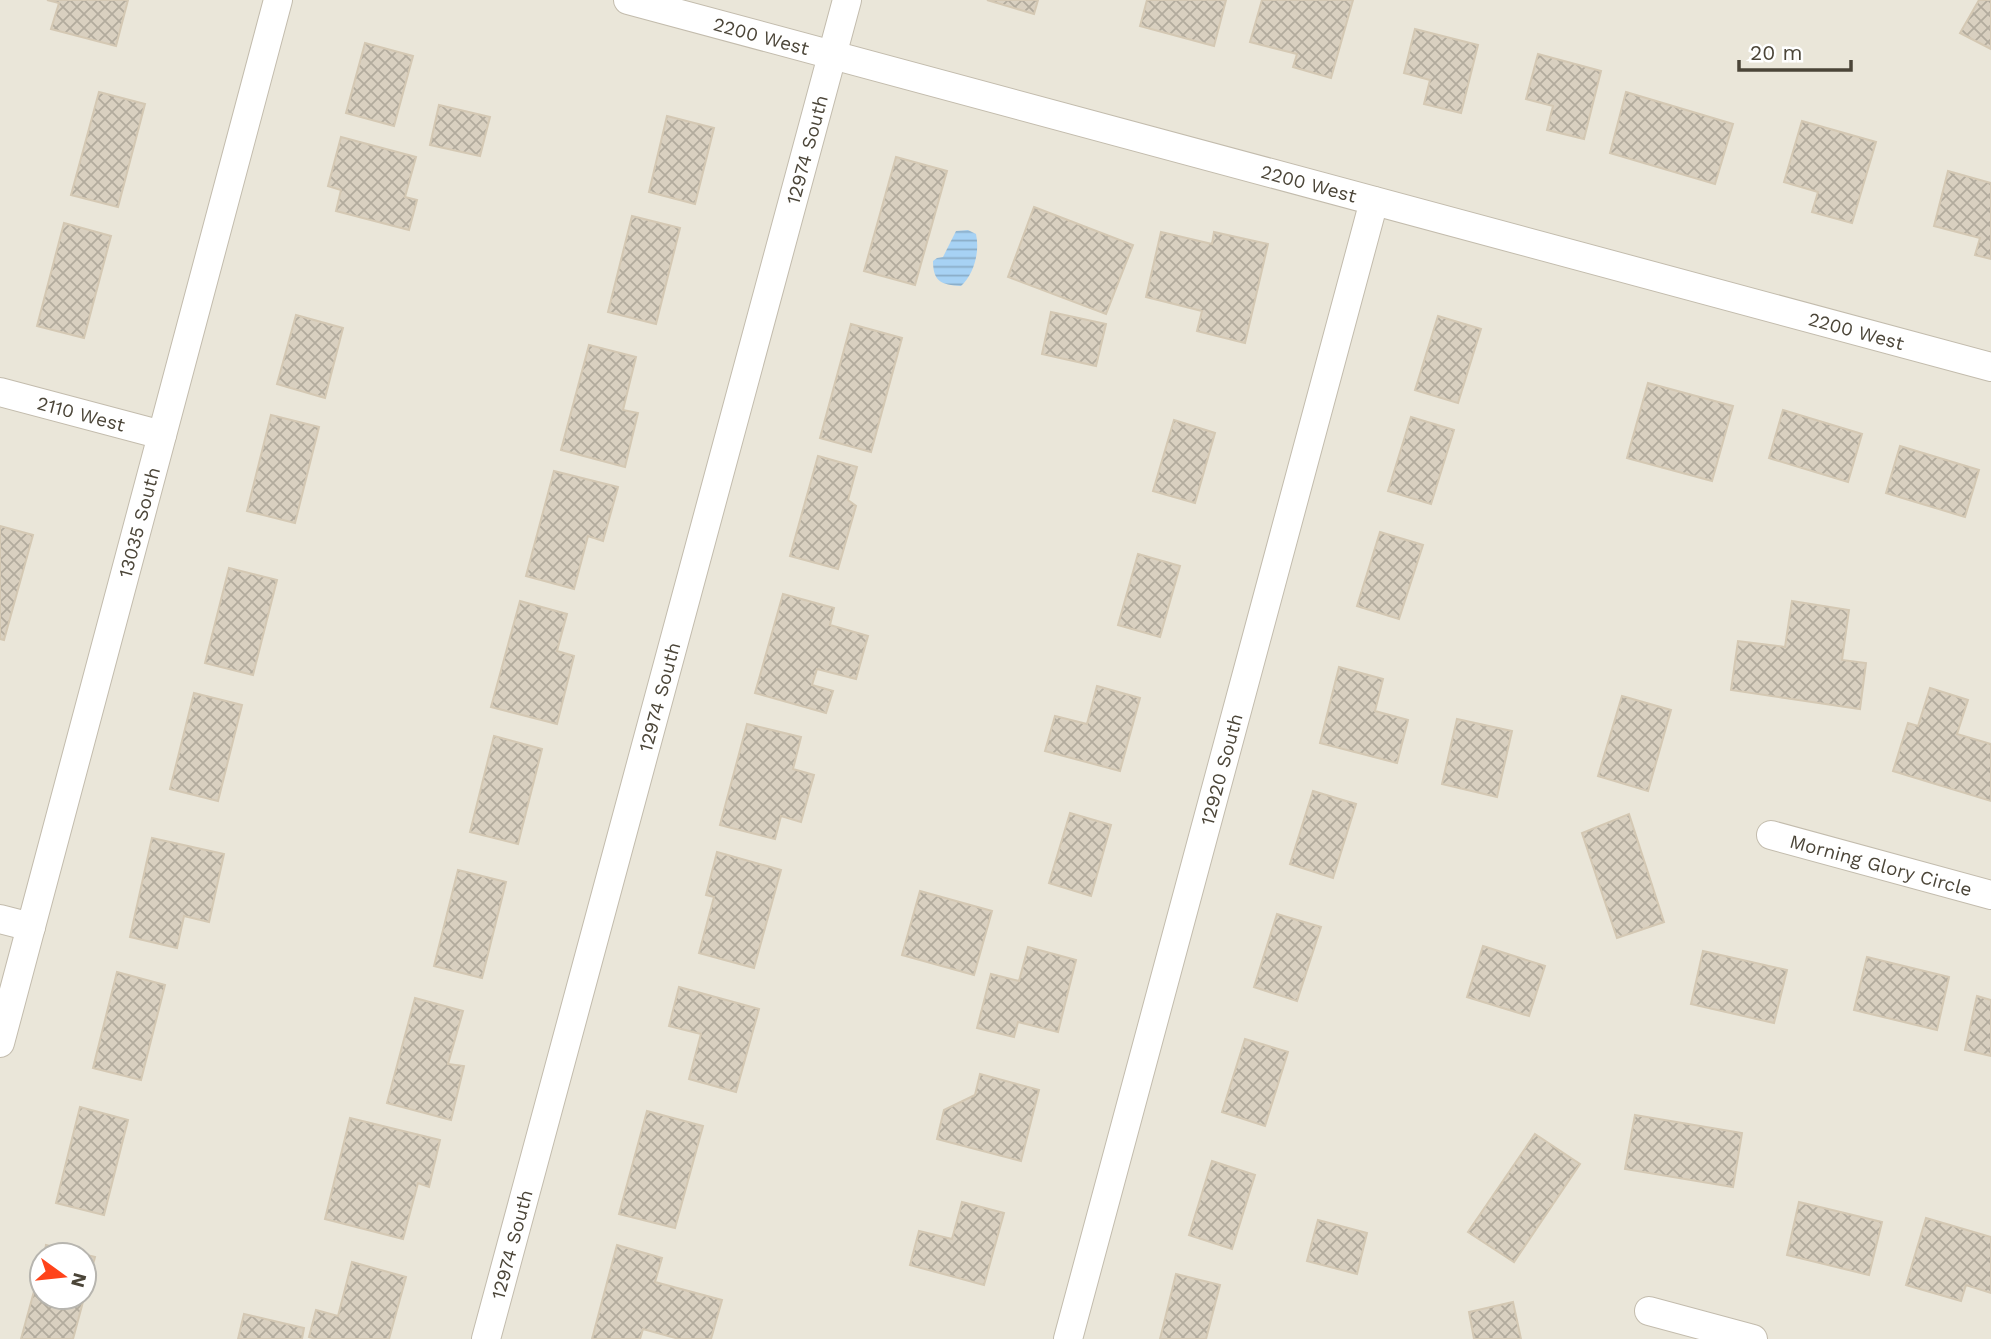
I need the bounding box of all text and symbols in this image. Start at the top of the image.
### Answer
street label: 2200 West [711,12,812,60]
scale bar [1739,28,1851,72]
text: 20 m [1750,40,1802,65]
street label: 12974 South [781,92,832,207]
street label: 2200 West [1258,159,1359,207]
street label: 2200 West [1806,307,1907,355]
street label: 2110 West [35,391,128,436]
street label: 13035 South [113,464,165,580]
street label: 12974 South [633,640,685,754]
street label: 12920 South [1195,711,1247,828]
street label: Morning Glory Circle [1787,829,1975,901]
street label: 12974 South [486,1187,537,1302]
north arrow [28,1241,98,1311]
text: N [66,1270,92,1290]

